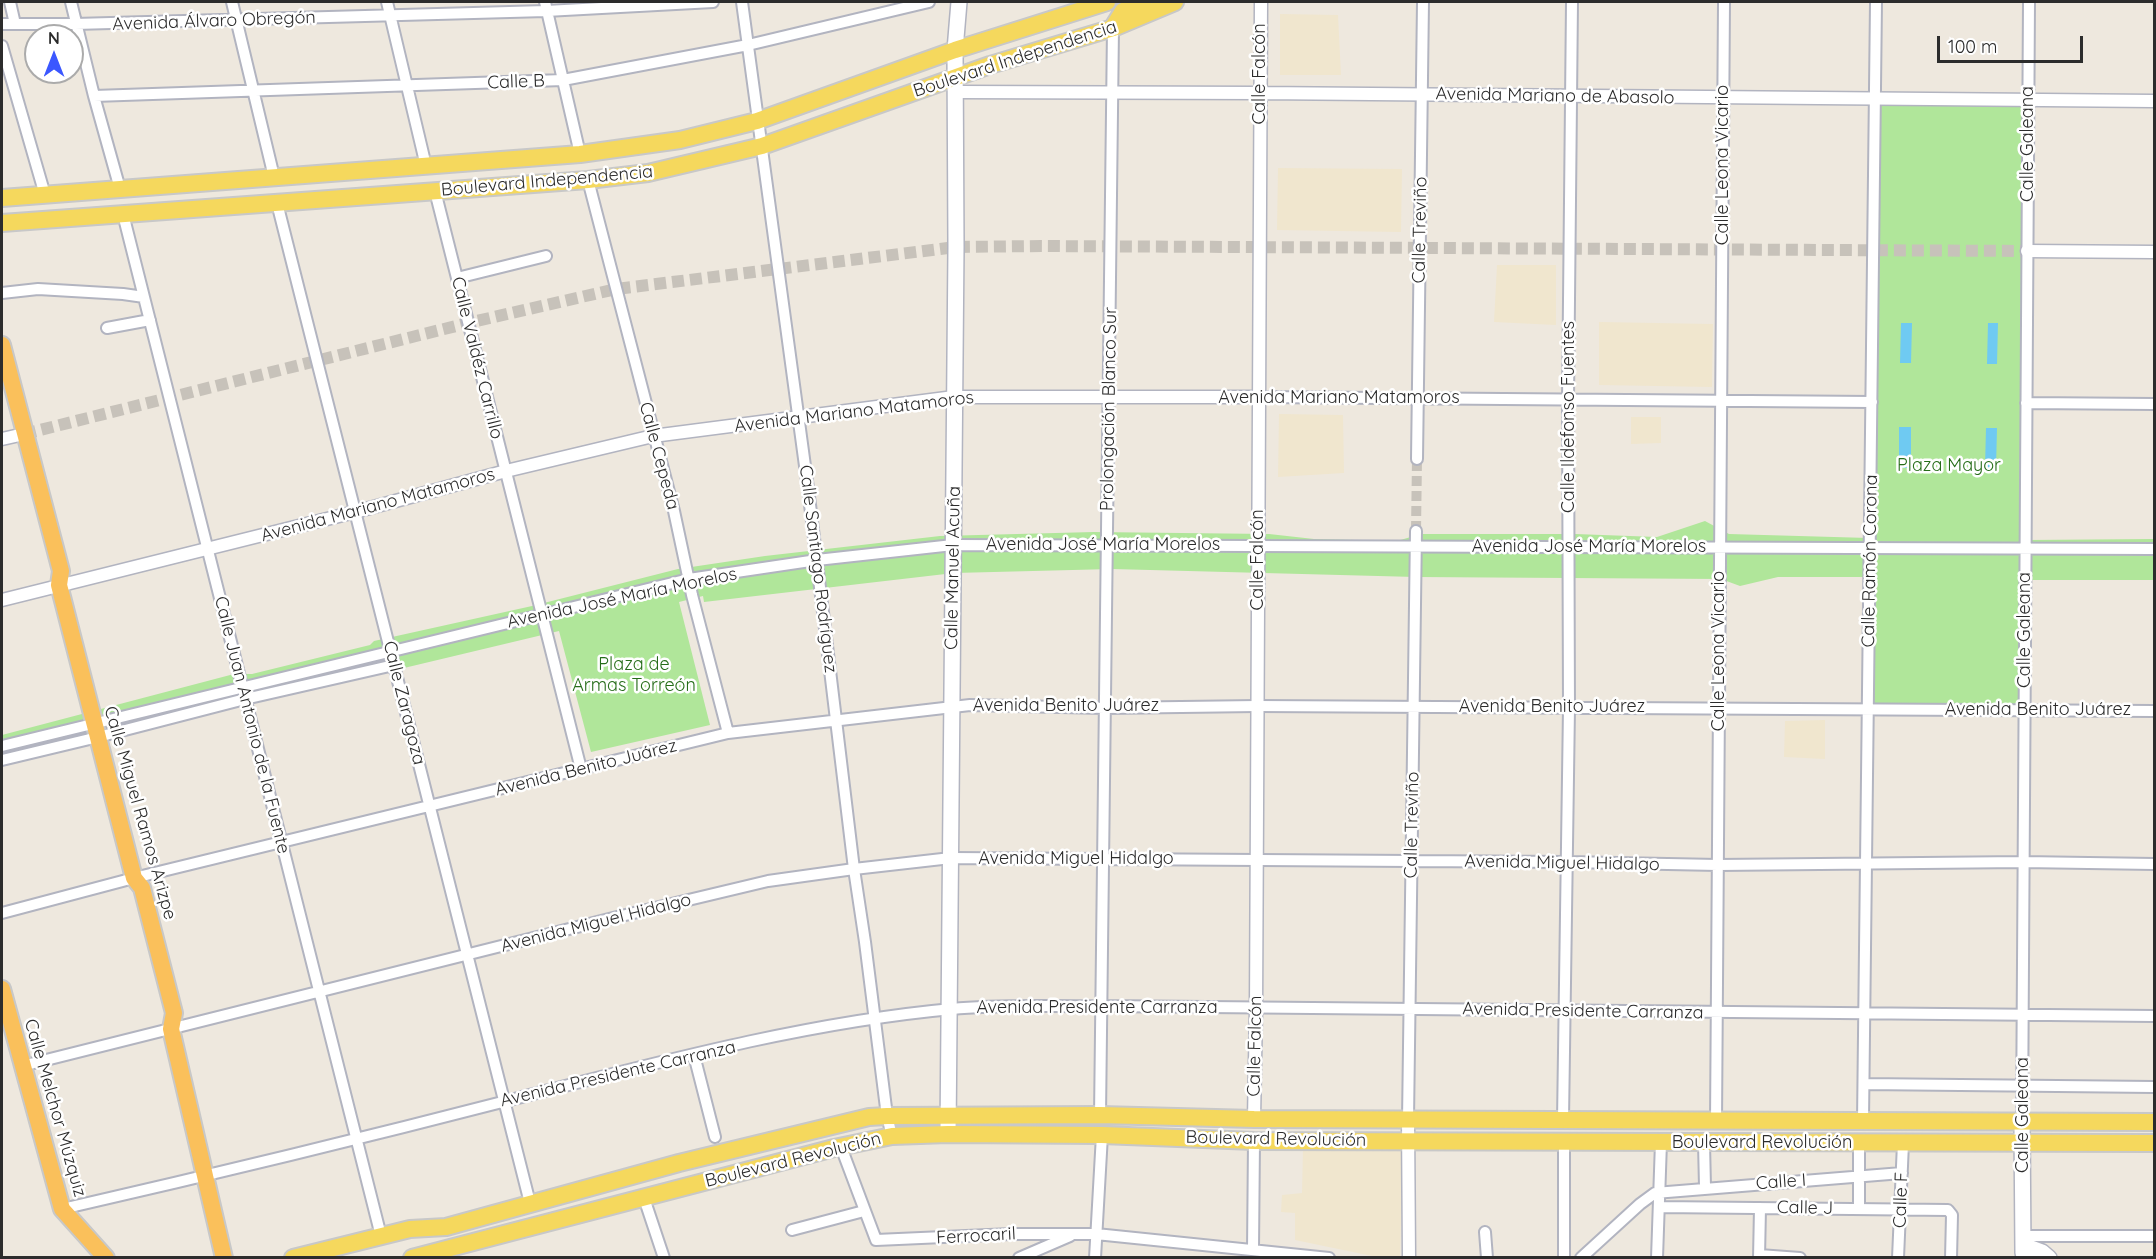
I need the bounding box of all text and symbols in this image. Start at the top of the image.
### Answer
street label: Avenida Álvaro Obregón [112,7,316,35]
street label: Boulevard Independencia [911,16,1119,102]
street label: Calle Falcón [1249,23,1271,125]
north arrow [24,24,84,84]
scale bar [1940,24,2086,62]
text: N [48,28,60,48]
text: 100 m [1948,35,1997,58]
street label: Calle B [487,70,545,94]
street label: Avenida Mariano de Abasolo [1435,83,1675,109]
street label: Calle Leona Vicario [1712,85,1734,245]
street label: Calle Galeana [2017,86,2039,202]
street label: Boulevard Independencia [440,161,654,201]
street label: Calle Treviño [1408,176,1432,284]
street label: Calle Valdéz Carrillo [446,275,508,441]
street label: Prolongación Blanco Sur [1096,307,1122,511]
street label: Calle Ildefonso Fuentes [1558,321,1580,513]
street label: Avenida Mariano Matamoros [733,387,975,437]
street label: Avenida Mariano Matamoros [1218,387,1460,409]
street label: Calle Cepeda [634,400,684,512]
park label: Plaza Mayor [1897,455,2001,477]
street label: Avenida Mariano Matamoros [259,463,497,547]
street label: Calle Santiago Rodríguez [795,464,841,674]
street label: Calle Ramón Corona [1858,474,1882,648]
street label: Calle Manuel Acuña [941,486,965,650]
street label: Calle Falcón [1247,509,1269,611]
street label: Avenida José María Morelos [986,534,1220,556]
street label: Avenida José María Morelos [1472,536,1706,558]
street label: Avenida José María Morelos [505,563,739,633]
street label: Calle Leona Vicario [1708,571,1730,731]
street label: Calle Galeana [2014,572,2036,688]
street label: Calle Juan Antonio de la Fuente [210,594,294,856]
street label: Calle Zaragoza [378,639,430,767]
park label: Plaza de Armas Torreón [572,654,696,696]
street label: Avenida Benito Juárez [973,695,1159,717]
street label: Avenida Benito Juárez [1459,696,1645,718]
street label: Avenida Benito Juárez [1945,699,2131,721]
street label: Calle Miguel Ramos Arizpe [99,704,181,922]
street label: Avenida Benito Juárez [493,735,679,801]
street label: Calle Treviño [1400,771,1424,879]
street label: Avenida Miguel Hidalgo [978,848,1174,870]
street label: Avenida Miguel Hidalgo [1464,850,1660,876]
street label: Avenida Miguel Hidalgo [499,889,693,957]
street label: Calle Falcón [1243,995,1267,1097]
street label: Avenida Presidente Carranza [976,997,1218,1019]
street label: Avenida Presidente Carranza [1462,998,1704,1024]
street label: Calle Melchor Múzquiz [19,1016,91,1200]
street label: Avenida Presidente Carranza [498,1036,738,1112]
street label: Calle Galeana [2012,1057,2034,1173]
street label: Boulevard Revolución [1185,1127,1367,1151]
street label: Boulevard Revolución [703,1128,883,1192]
street label: Boulevard Revolución [1672,1132,1852,1154]
street label: Calle I [1755,1169,1807,1195]
street label: Calle F [1889,1172,1913,1228]
street label: Calle J [1777,1197,1833,1219]
street label: Ferrocaril [936,1223,1016,1249]

